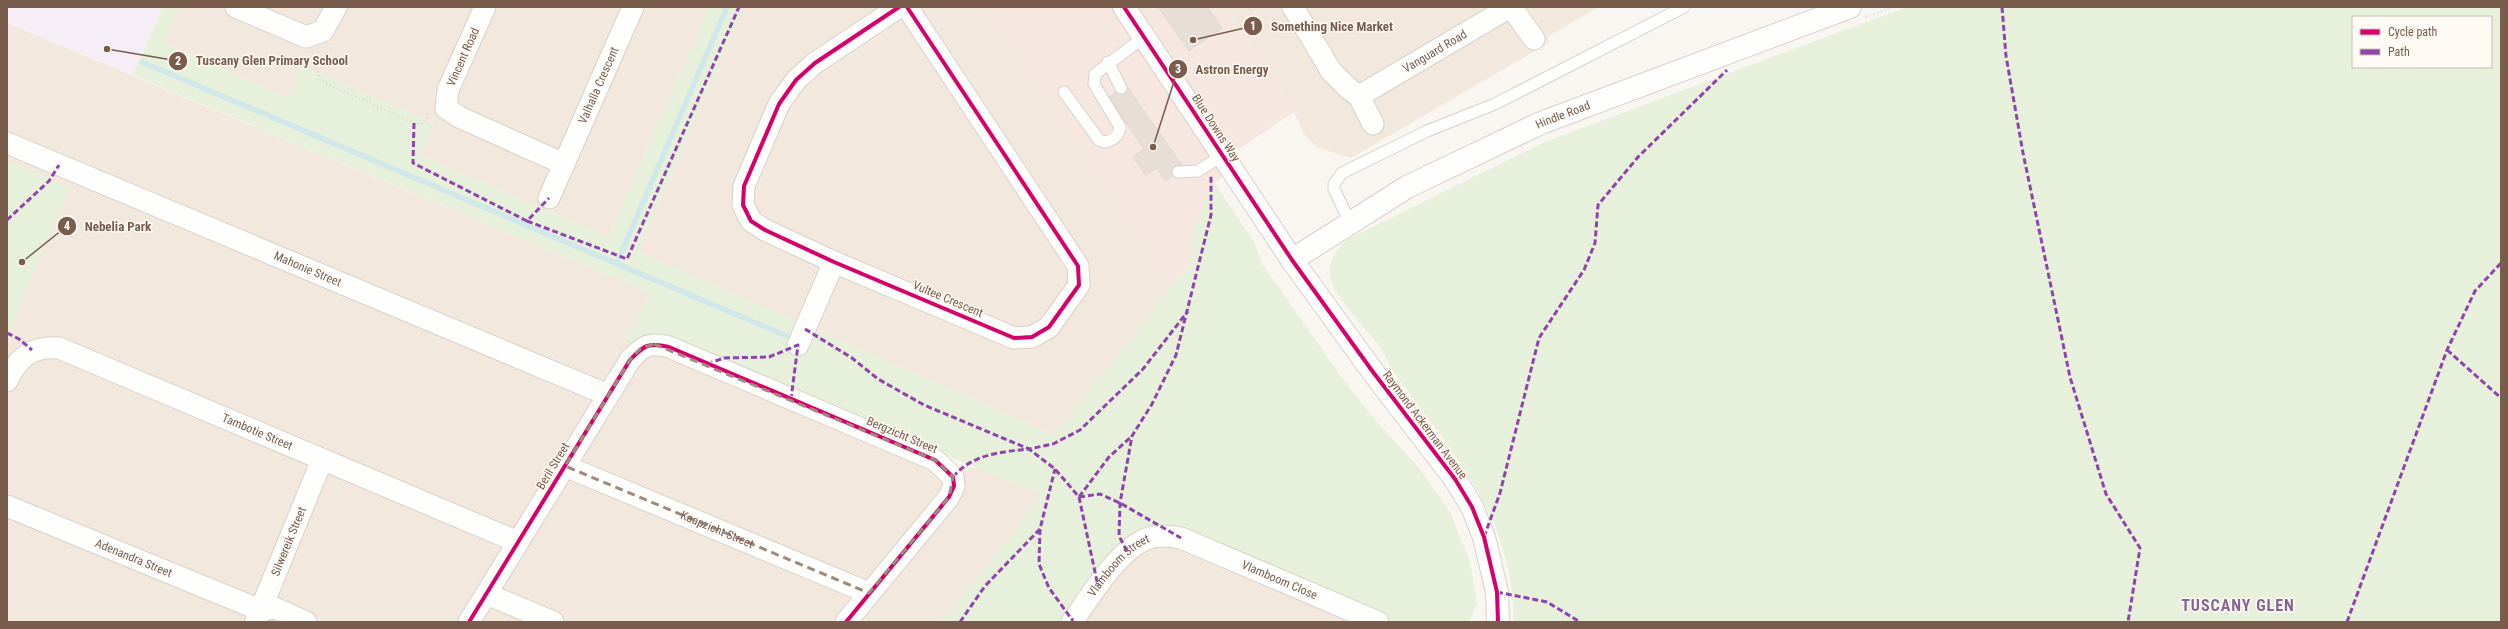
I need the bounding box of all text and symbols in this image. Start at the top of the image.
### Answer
callout: Something Nice Market [1243,14,1401,39]
legend [2352,16,2492,68]
text: 1 [1250,19,1256,33]
text: Something Nice Market [1271,19,1393,34]
street label: Vincent Road [444,25,482,88]
text: Cycle path [2388,25,2438,39]
street label: Vanguard Road [1400,27,1469,76]
street label: Valhalla Crescent [575,44,622,126]
text: Path [2388,45,2410,59]
callout: Tuscany Glen Primary School [168,48,356,73]
text: Tuscany Glen Primary School [196,53,348,68]
text: 2 [175,54,181,68]
callout: Astron Energy [1168,56,1277,81]
text: 3 [1175,62,1181,76]
text: Astron Energy [1195,62,1269,77]
street label: Blue Downs Way [1189,92,1243,164]
street label: Hindle Road [1533,98,1592,132]
callout: Nebelia Park [57,214,159,239]
text: 4 [64,219,70,233]
text: Nebelia Park [85,219,152,234]
street label: Mahonie Street [272,249,344,290]
street label: Vultee Crescent [911,278,986,320]
street label: Raymond Ackerman Avenue [1380,368,1470,482]
street label: Tambotie Street [220,411,295,453]
street label: Bergzicht Street [865,414,940,456]
street label: Beril Street [534,440,573,492]
street label: Silwereik Street [268,504,309,578]
street label: Kaapzicht Street [679,508,756,551]
street label: Vlamboom Street [1085,531,1152,599]
street label: Adenandra Street [93,536,175,580]
street label: Vlamboom Close [1240,558,1320,602]
district label: TUSCANY GLEN [2181,596,2295,615]

